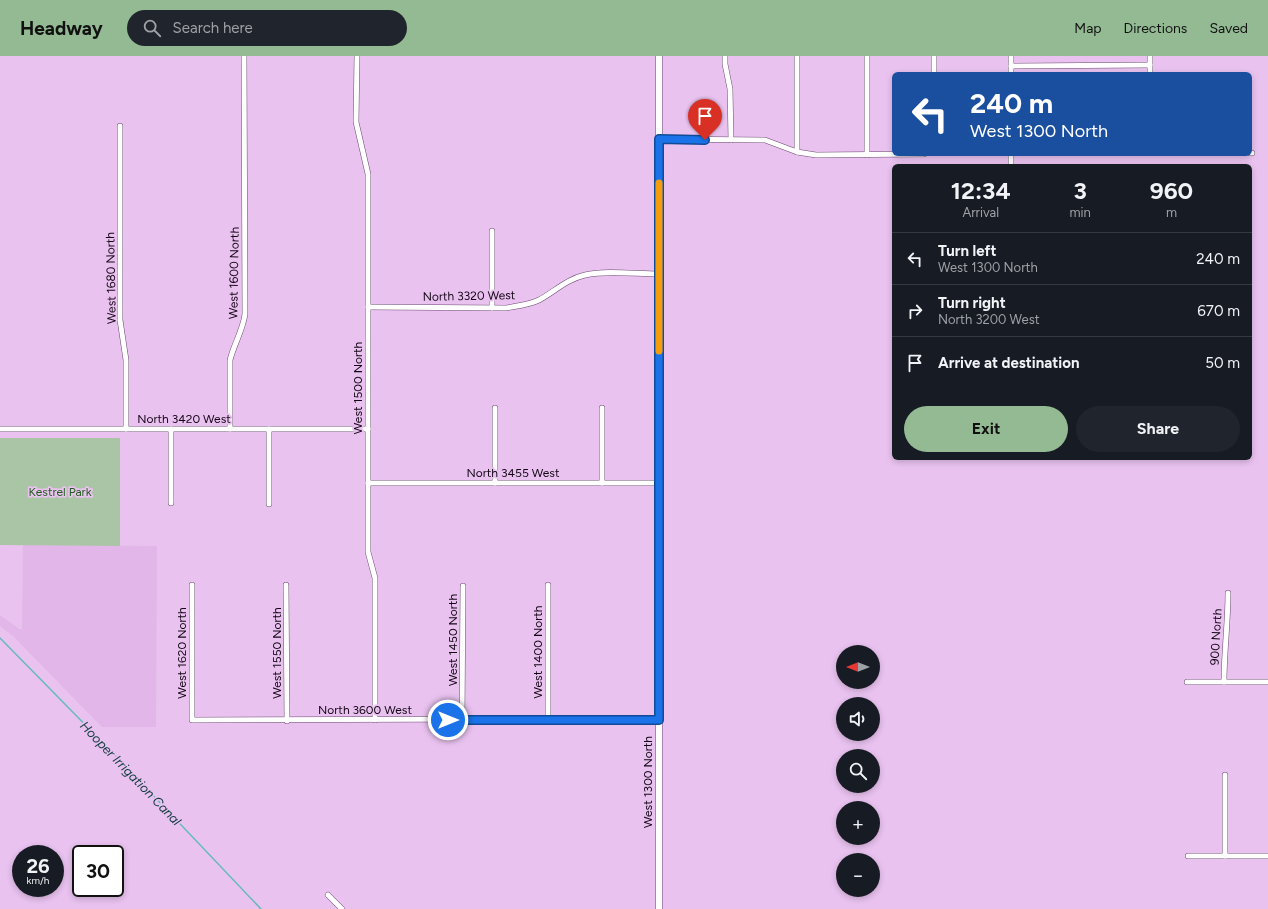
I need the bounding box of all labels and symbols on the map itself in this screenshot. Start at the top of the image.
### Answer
pin [688,99,722,140]
street label: West 1600 North [226,226,242,319]
street label: West 1680 North [103,232,119,324]
street label: North 3320 West [423,288,516,304]
street label: West 1500 North [351,341,365,434]
street label: North 3420 West [137,412,231,426]
street label: North 3455 West [467,466,560,480]
park label: Kestrel Park [29,485,92,499]
street label: West 1450 North [446,594,460,686]
street label: West 1400 North [531,605,545,698]
street label: West 1620 North [175,607,189,699]
street label: West 1550 North [270,607,284,699]
street label: 900 North [1208,608,1224,666]
north arrow [836,645,880,689]
position arrow [427,699,469,741]
street label: North 3600 West [318,703,412,717]
water label: Hooper Irrigation Canal [77,718,184,829]
street label: West 1300 North [641,736,655,828]
speed limit sign: 30 [72,845,124,897]

